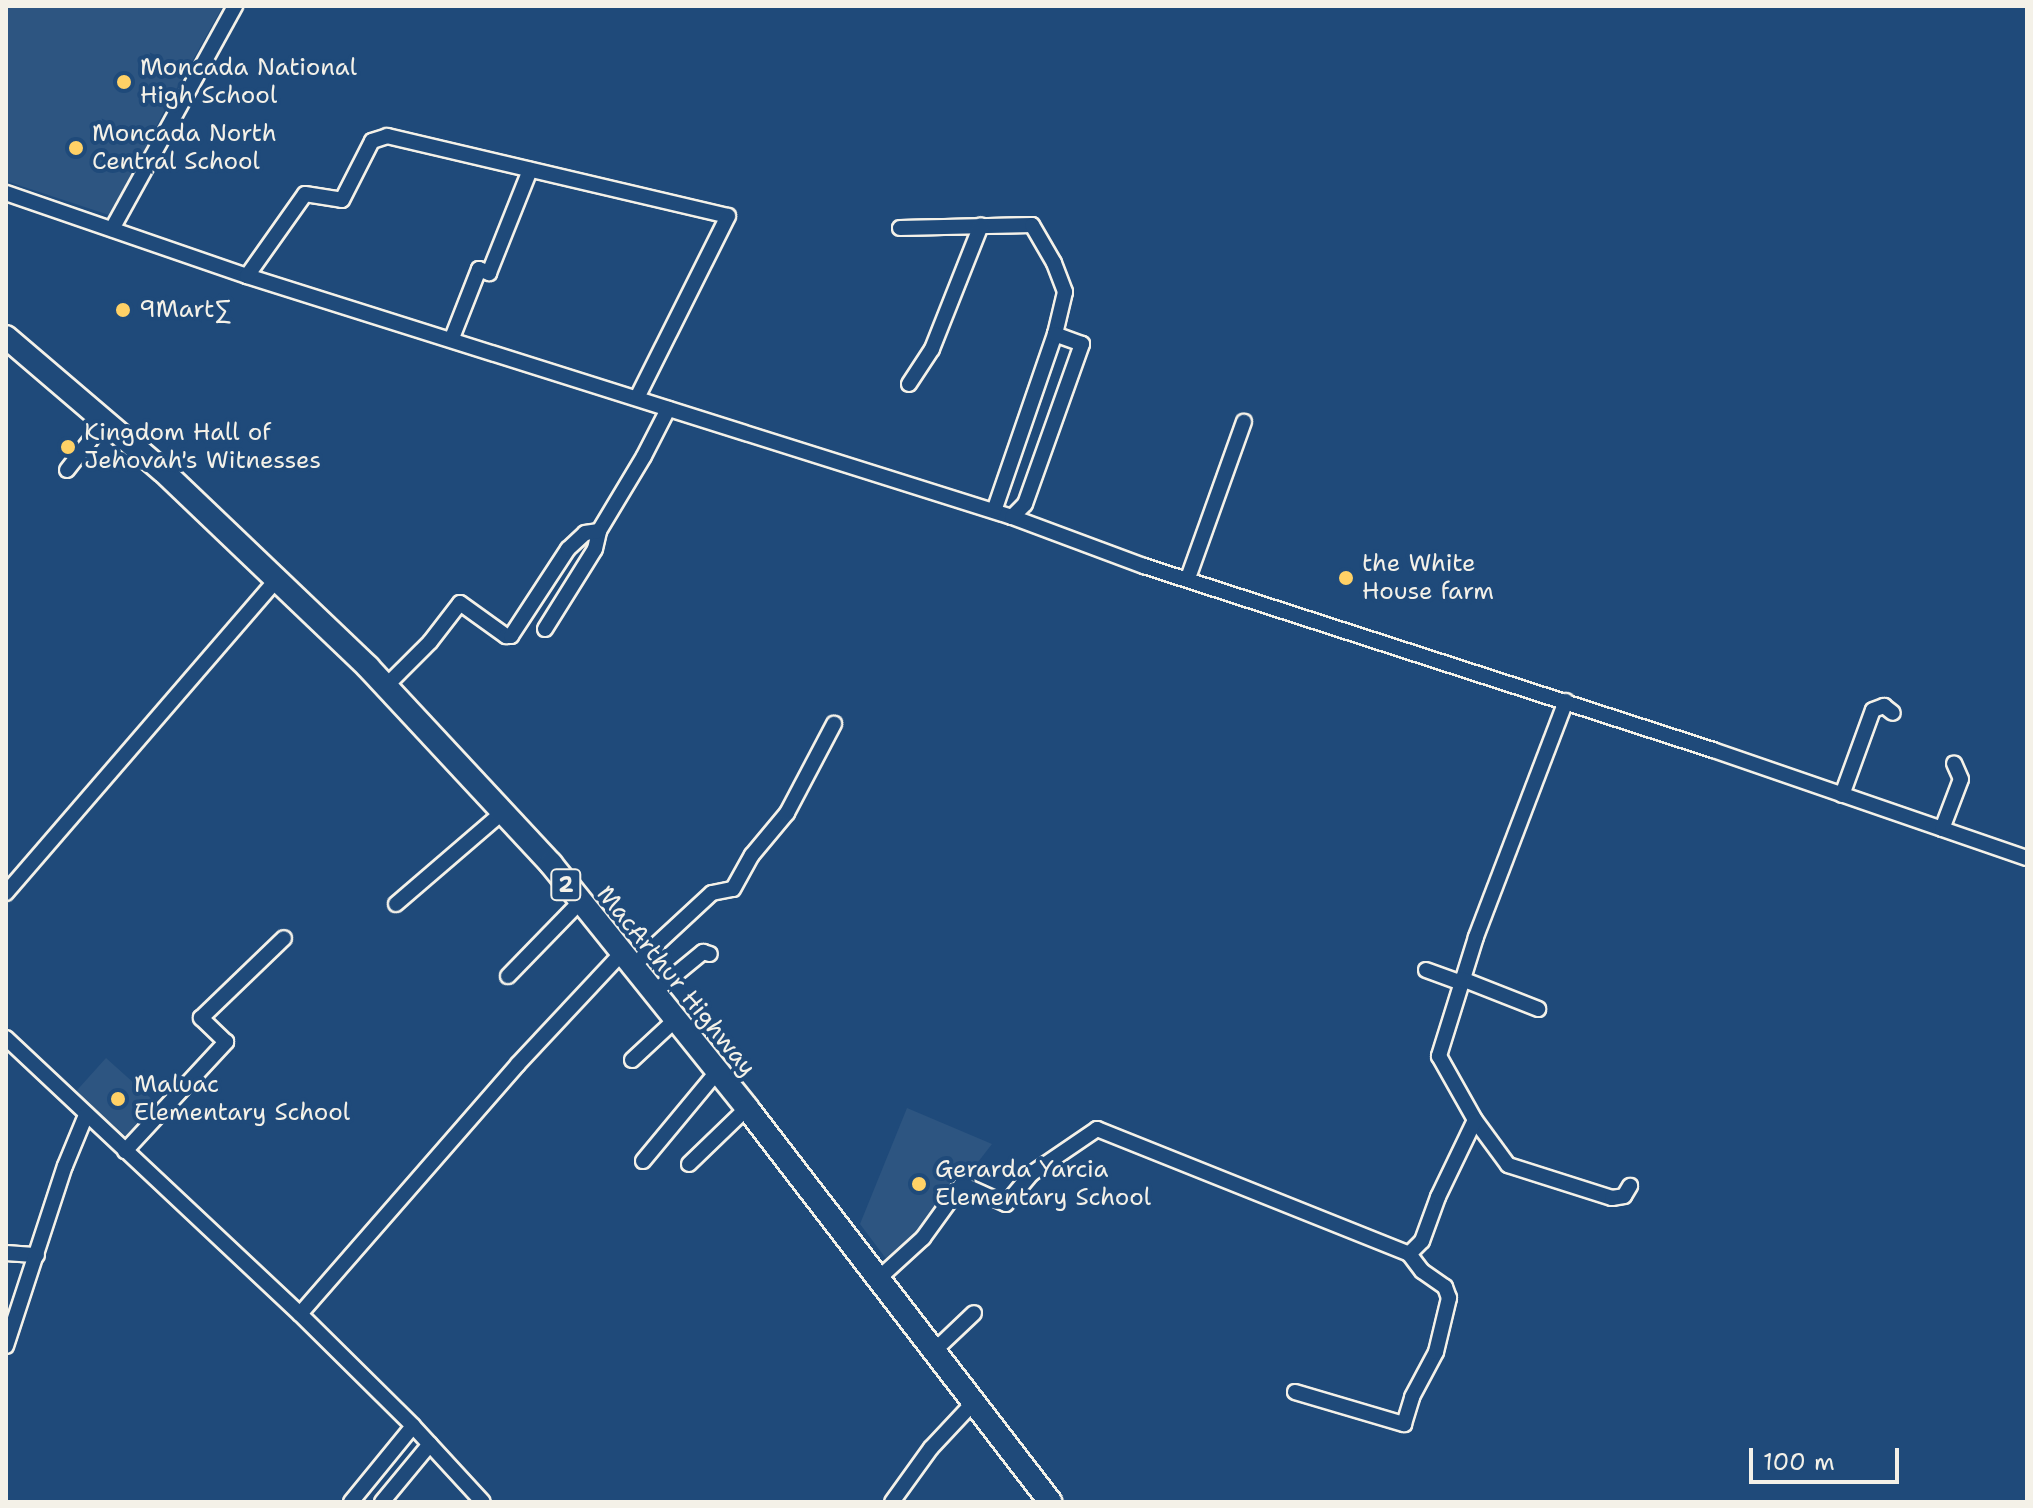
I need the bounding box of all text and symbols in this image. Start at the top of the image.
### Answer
place label: Moncada National High School [140,54,357,110]
marker: Moncada National High School [115,73,133,91]
place label: Moncada North Central School [92,120,277,176]
marker: Moncada North Central School [67,139,85,157]
place label: 9Mart∑ [139,296,231,324]
marker: 9Mart∑ [114,301,132,319]
place label: Kingdom Hall of Jehovah's Witnesses [84,419,321,475]
marker: Kingdom Hall of Jehovah's Witnesses [59,438,77,456]
place label: the White House farm [1362,550,1494,606]
marker: the White House farm [1337,569,1355,587]
road number: 2 [550,867,582,903]
street label: MacArthur Highway [590,880,762,1082]
place label: Maluac Elementary School [134,1071,350,1127]
marker: Maluac Elementary School [109,1090,127,1108]
place label: Gerarda Yarcia Elementary School [935,1156,1151,1212]
marker: Gerarda Yarcia Elementary School [910,1175,928,1193]
scale bar [1753,1432,1903,1482]
text: 100 m [1763,1446,1835,1478]

